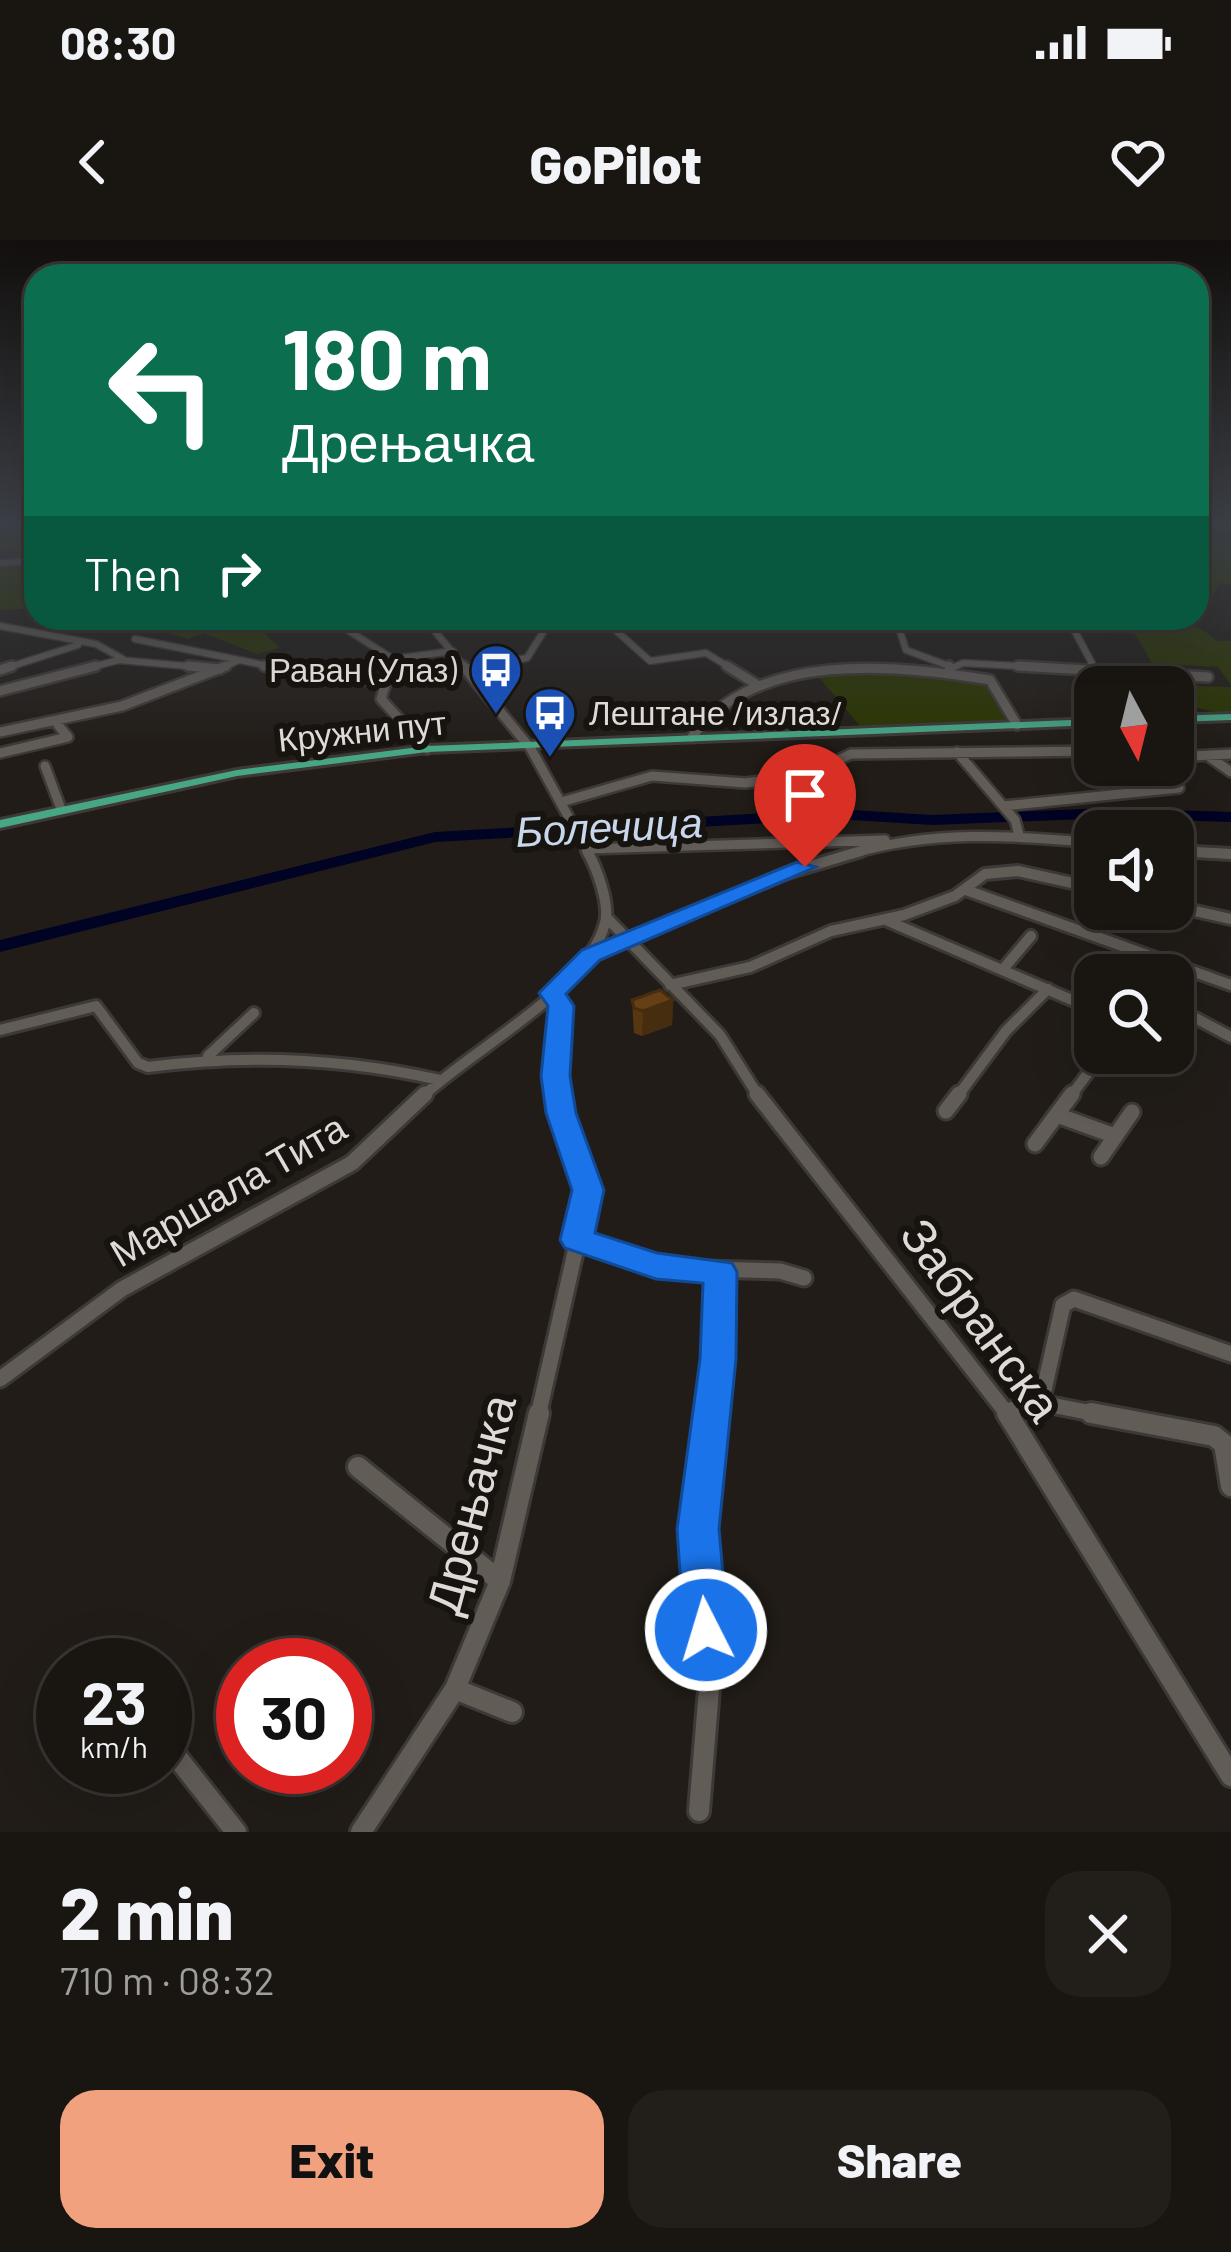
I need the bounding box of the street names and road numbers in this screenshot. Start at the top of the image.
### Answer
street label: Кружни пут [276,701,448,759]
street label: Маршала Тита [101,1102,354,1275]
street label: Забранска [890,1206,1076,1432]
street label: Дрењачка [412,1387,526,1619]

